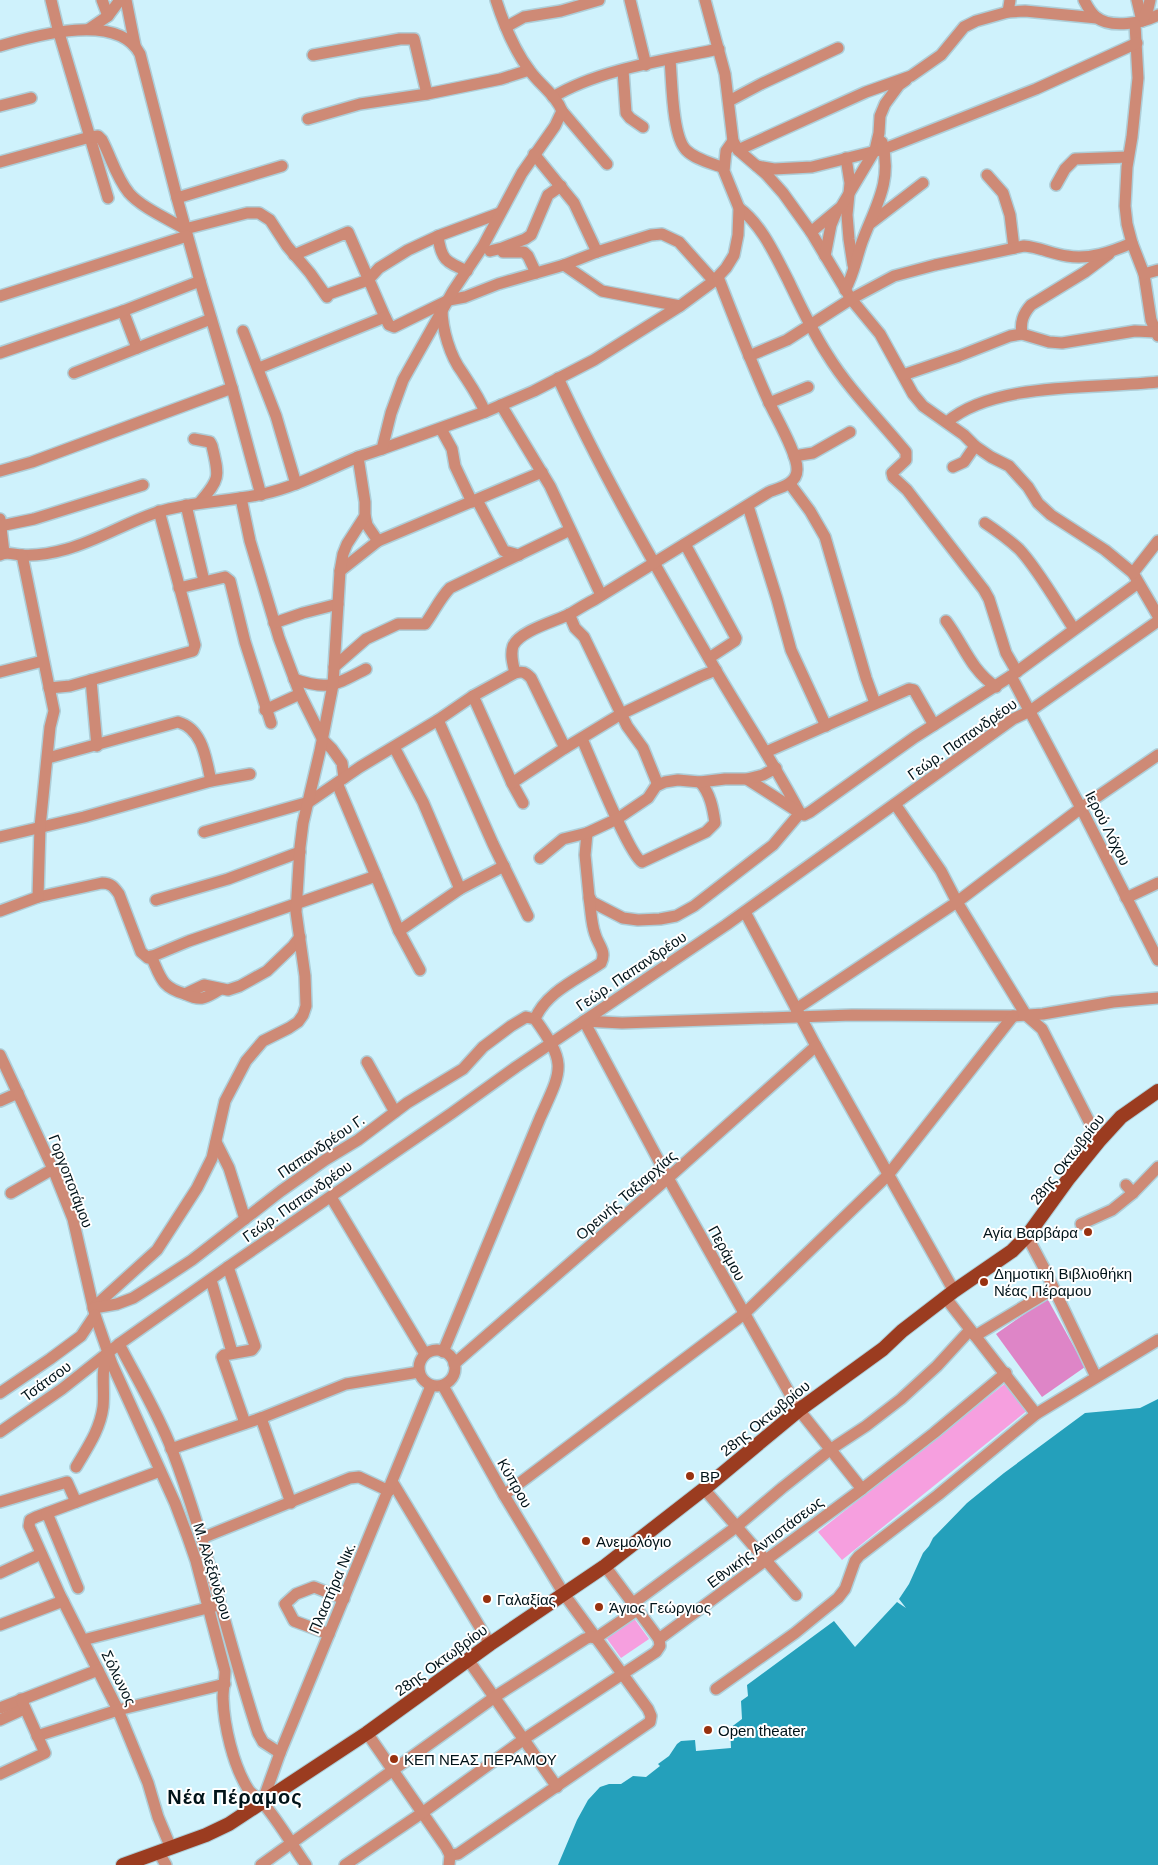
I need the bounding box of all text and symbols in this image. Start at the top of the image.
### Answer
street label: Γεώρ. Παπανδρέου [904,695,1020,783]
street label: Ιερού Λόχου [1082,788,1134,868]
street label: Γεώρ. Παπανδρέου [573,928,689,1014]
street label: 28ης Οκτωβρίου [1026,1110,1108,1208]
street label: Παπανδρέου Γ. [274,1111,368,1181]
street label: Γοργοποτάμου [45,1132,97,1230]
street label: Ορεινής Ταξιαρχίας [572,1147,680,1243]
street label: Γεώρ. Παπανδρέου [239,1157,355,1245]
street label: Περάμου [705,1223,749,1283]
place label: Αγία Βαρβάρα [983,1224,1078,1241]
marker: Αγία Βαρβάρα [1082,1226,1094,1238]
place label: Δημοτική Βιβλιοθήκη Νέας Πέραμου [994,1265,1132,1299]
marker: Δημοτική Βιβλιοθήκη Νέας Πέραμου [978,1276,990,1288]
street label: Τσάτσου [18,1357,74,1405]
street label: 28ης Οκτωβρίου [717,1377,813,1459]
street label: Κύπρου [494,1456,536,1510]
place label: BP [700,1468,720,1485]
marker: BP [684,1470,696,1482]
street label: Εθνικής Αντιστάσεως [704,1493,826,1591]
street label: Μ. Αλεξάνδρου [190,1521,236,1621]
place label: Ανεμολόγιο [596,1533,671,1550]
marker: Ανεμολόγιο [580,1535,592,1547]
street label: Πλαστήρα Νικ. [305,1540,359,1636]
place label: Γαλαξίας [497,1591,556,1608]
marker: Γαλαξίας [481,1593,493,1605]
place label: Άγιος Γεώργιος [609,1599,711,1616]
marker: Άγιος Γεώργιος [593,1601,605,1613]
street label: 28ης Οκτωβρίου [391,1621,491,1699]
street label: Σόλωνος [98,1648,140,1708]
place label: Open theater [718,1722,806,1739]
marker: Open theater [702,1724,714,1736]
place label: ΚΕΠ ΝΕΑΣ ΠΕΡΑΜΟΥ [404,1751,557,1768]
marker: ΚΕΠ ΝΕΑΣ ΠΕΡΑΜΟΥ [388,1753,400,1765]
district label: Νέα Πέραμος [167,1786,303,1808]

